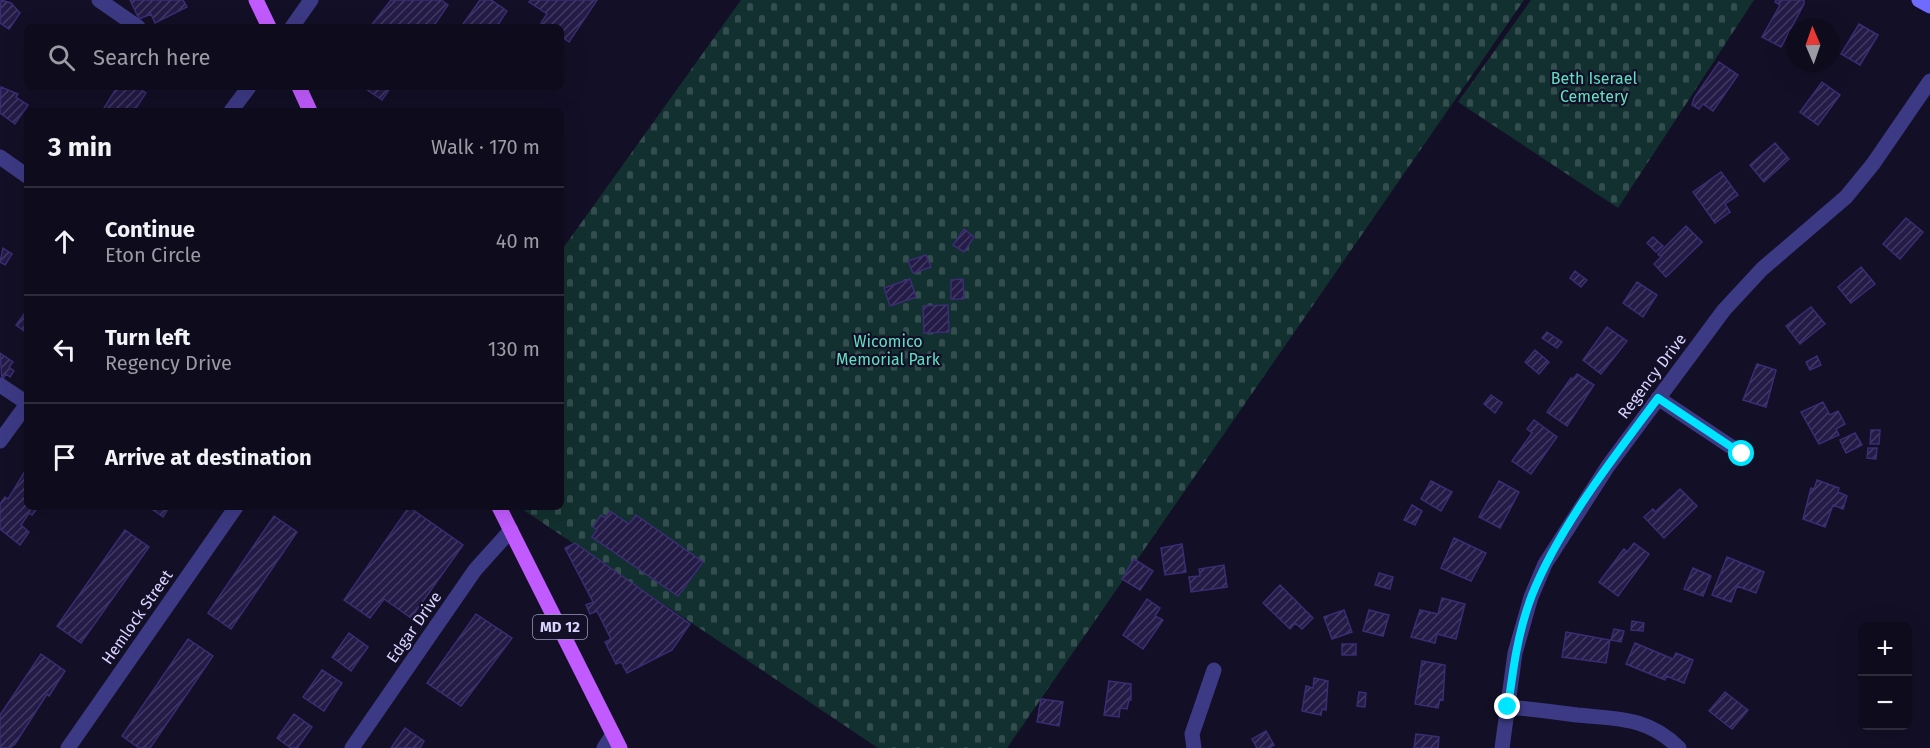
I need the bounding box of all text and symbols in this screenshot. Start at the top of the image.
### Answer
north arrow [1786,18,1840,72]
search box [24,24,564,90]
icon: search [45,41,78,74]
text: Search here [93,44,211,71]
park label: Beth Iserael Cemetery [1551,69,1638,106]
text: 3 min [48,132,112,163]
text: Walk · 170 m [431,135,540,159]
text: Continue [105,216,195,243]
icon: ahead [48,225,81,258]
text: 40 m [496,229,540,253]
text: Eton Circle [105,243,201,267]
text: Turn left [105,324,190,351]
street label: Regency Drive [1614,330,1690,422]
park label: Wicomico Memorial Park [836,332,941,369]
icon: left [48,333,81,366]
text: 130 m [488,337,540,361]
text: Regency Drive [105,351,232,375]
route start [1728,440,1754,466]
icon: arrive [48,441,81,474]
text: Arrive at destination [105,444,312,471]
street label: Hemlock Street [97,566,177,668]
street label: Edgar Drive [383,588,445,666]
road number: MD 12 [533,615,587,639]
map controls [1858,622,1912,730]
button: + [1858,622,1912,676]
button: − [1858,676,1912,730]
route end [1494,693,1520,719]

